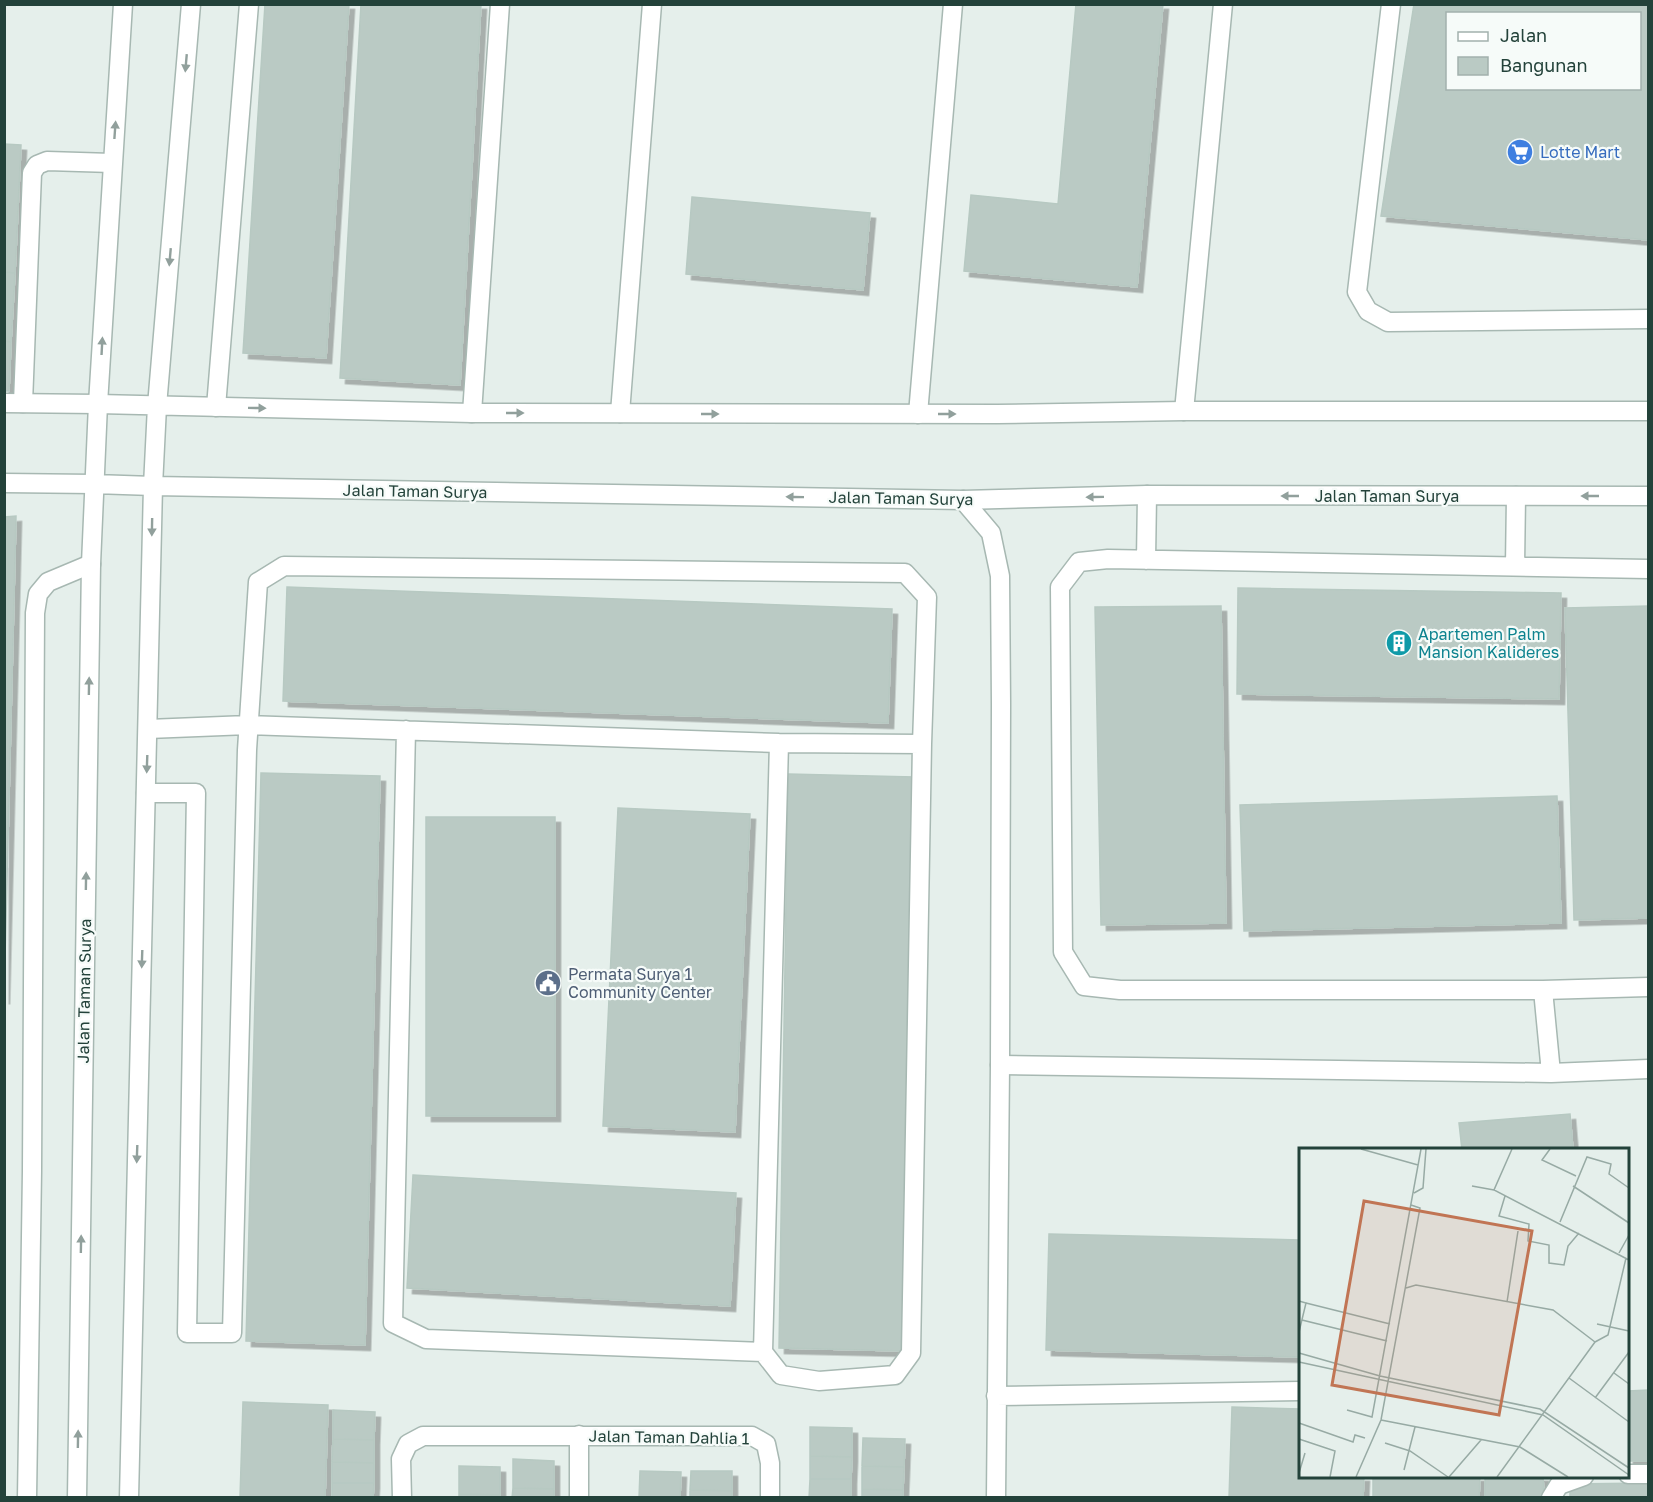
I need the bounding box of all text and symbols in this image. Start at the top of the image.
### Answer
legend [1446,12,1641,90]
text: Jalan [1500,24,1547,46]
one-way arrow [181,53,191,72]
text: Bangunan [1500,54,1588,76]
one-way arrow [110,121,119,140]
supermarket icon: Lotte Mart [1505,137,1535,167]
place label: Lotte Mart [1540,142,1620,162]
one-way arrow [165,248,174,267]
one-way arrow [97,336,106,355]
one-way arrow [248,403,267,413]
one-way arrow [506,408,525,418]
one-way arrow [701,409,720,419]
one-way arrow [938,409,957,419]
street label: Jalan Taman Surya [343,480,487,502]
street label: Jalan Taman Surya [1315,486,1459,506]
street label: Jalan Taman Surya [829,487,973,509]
one-way arrow [1281,491,1300,501]
one-way arrow [1581,491,1600,501]
one-way arrow [786,492,805,502]
one-way arrow [1086,492,1105,501]
one-way arrow [148,518,157,537]
place label: Apartemen Palm Mansion Kalideres [1418,624,1559,662]
building icon: Apartemen Palm Mansion Kalideres [1384,628,1414,658]
one-way arrow [84,677,94,696]
one-way arrow [143,755,152,774]
one-way arrow [81,872,91,891]
street label: Jalan Taman Surya [73,919,95,1063]
one-way arrow [137,950,147,969]
place label: Permata Surya 1 Community Center [568,964,712,1002]
public building icon: Permata Surya 1 Community Center [533,968,563,998]
one-way arrow [132,1145,141,1164]
inset map [1299,1148,1629,1478]
one-way arrow [76,1235,85,1254]
street label: Jalan Taman Dahlia 1 [588,1426,750,1448]
one-way arrow [73,1430,83,1449]

